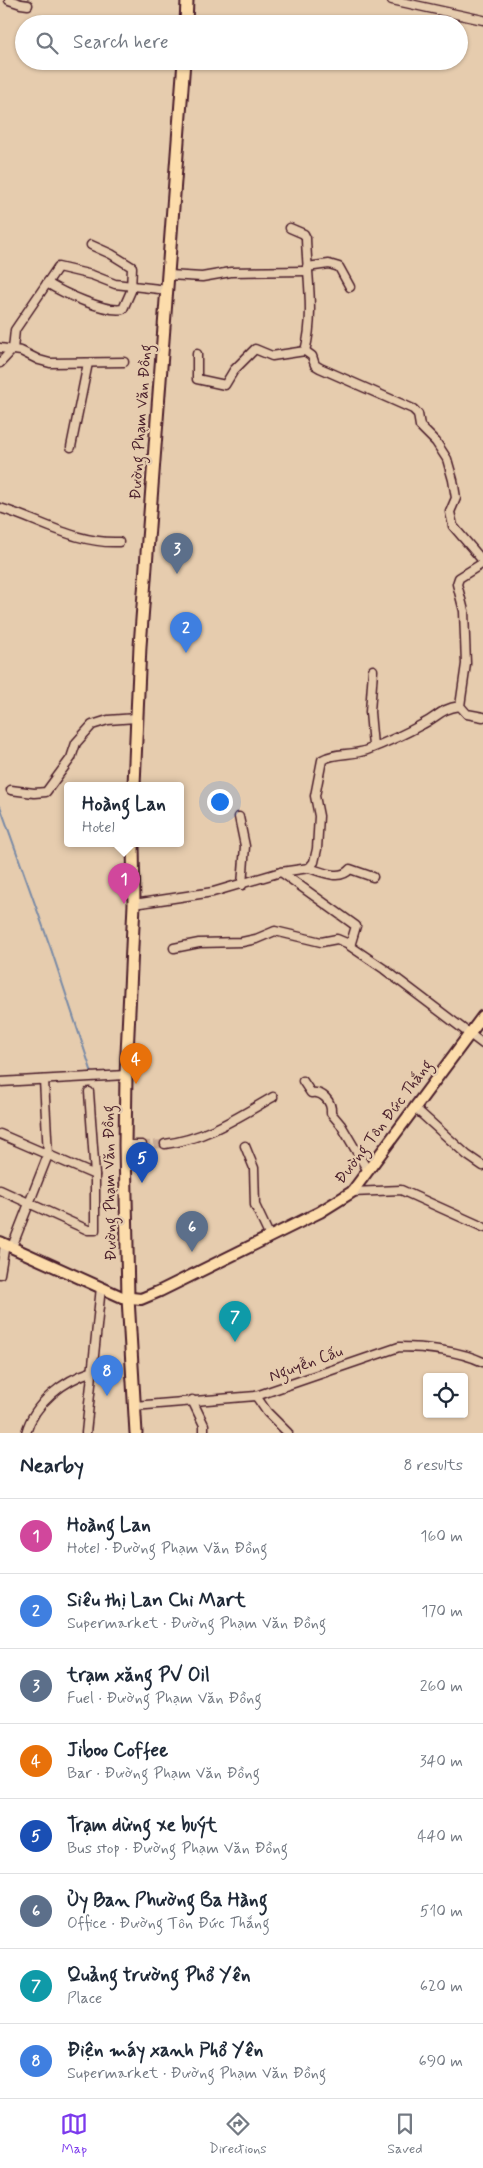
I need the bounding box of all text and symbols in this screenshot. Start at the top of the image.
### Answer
search box [15,15,468,70]
icon: search [33,29,61,57]
text: Search here [73,30,169,55]
street label: Đường Phạm Văn Đồng [125,344,158,500]
pin: 3 [161,533,193,574]
pin: 2 [170,612,202,653]
popup [64,782,184,847]
your location [207,789,233,815]
text: Hoàng Lan [82,792,166,817]
text: Hotel [82,817,115,838]
pin: 1 [108,863,140,904]
pin: 4 [120,1043,152,1084]
street label: Đường Tôn Đức Thắng [330,1056,438,1189]
street label: Đường Phạm Văn Đồng [98,1105,123,1261]
pin: 5 [126,1142,158,1183]
pin: 6 [176,1211,208,1252]
pin: 7 [219,1301,251,1342]
street label: Nguyễn Cấu [266,1341,346,1388]
pin: 8 [91,1355,123,1396]
map controls [423,1373,468,1418]
button: locate [423,1373,468,1418]
text: Nearby [20,1452,84,1480]
text: 8 results [403,1455,463,1476]
text: Hoàng Lan [67,1513,151,1538]
text: 1 [32,1526,40,1547]
text: 160 m [420,1526,463,1547]
text: Hotel · Đường Phạm Văn Đồng [67,1538,268,1559]
text: Siêu thị Lan Chi Mart [67,1588,246,1613]
text: 2 [32,1601,40,1622]
text: 170 m [421,1601,463,1622]
text: Supermarket · Đường Phạm Văn Đồng [67,1613,326,1634]
text: trạm xăng PV Oil [67,1663,210,1688]
text: 3 [32,1676,40,1697]
text: 260 m [420,1676,463,1697]
text: Fuel · Đường Phạm Văn Đồng [67,1688,262,1709]
text: Jiboo Coffee [67,1738,168,1763]
text: 4 [31,1751,41,1772]
text: 340 m [419,1751,463,1772]
text: Bar · Đường Phạm Văn Đồng [67,1763,260,1784]
text: Trạm dừng xe buýt [67,1813,217,1838]
text: 5 [31,1826,41,1847]
text: 440 m [417,1826,463,1847]
text: Bus stop · Đường Phạm Văn Đồng [67,1838,288,1859]
text: Ủy Ban Phường Ba Hàng [67,1888,268,1913]
text: 6 [32,1901,40,1922]
text: 510 m [420,1901,463,1922]
text: Office · Đường Tôn Đức Thắng [67,1913,270,1934]
text: Quảng trường Phổ Yên [67,1963,251,1988]
text: 7 [31,1976,41,1997]
text: 620 m [420,1976,463,1997]
text: Place [67,1988,102,2009]
text: Điện máy xanh Phổ Yên [67,2038,263,2063]
text: 8 [31,2051,41,2072]
text: 690 m [419,2051,463,2072]
text: Supermarket · Đường Phạm Văn Đồng [67,2063,326,2084]
tab: Map [60,2110,88,2158]
tab: Directions [209,2110,267,2158]
tab: Saved [387,2110,423,2158]

